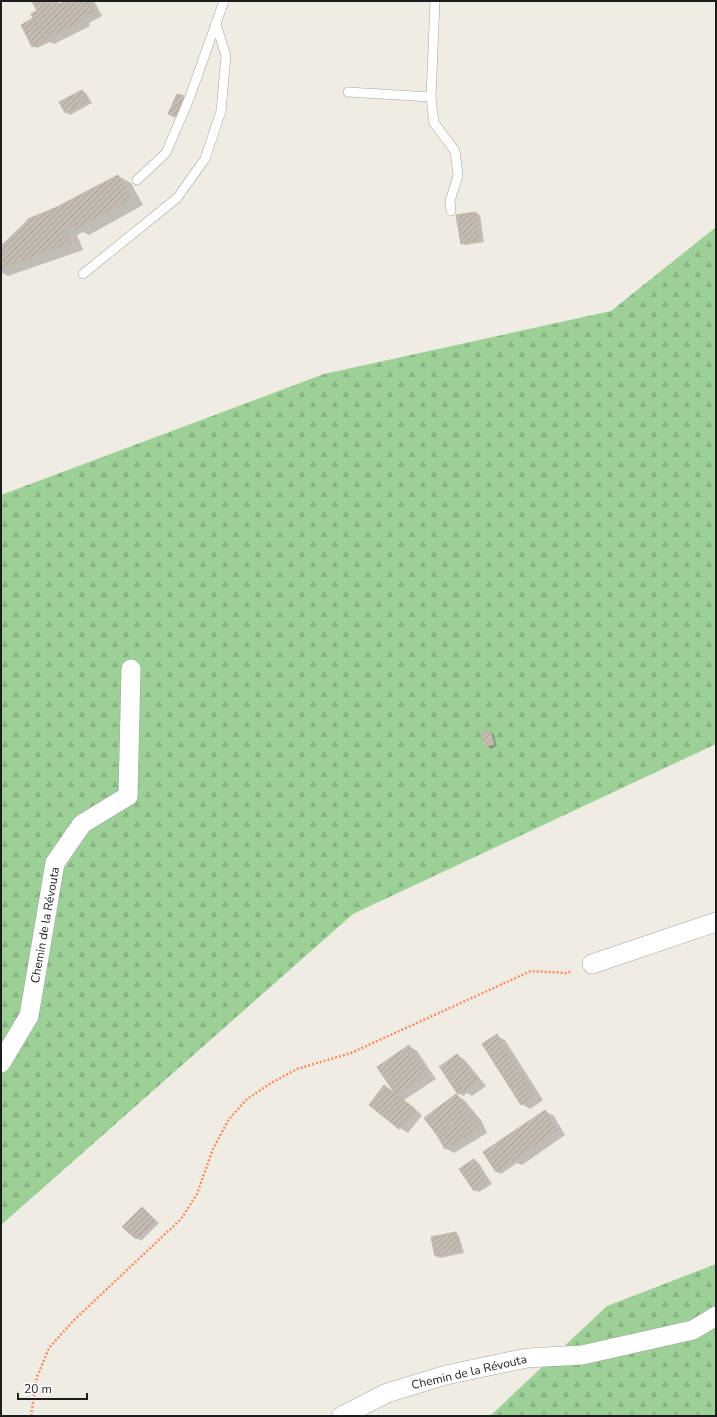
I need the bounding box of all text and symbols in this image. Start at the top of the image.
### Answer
street label: Chemin de la Révouta [27,866,63,984]
street label: Chemin de la Révouta [410,1351,528,1393]
scale bar [18,1375,87,1401]
text: 20 m [24,1381,52,1397]

